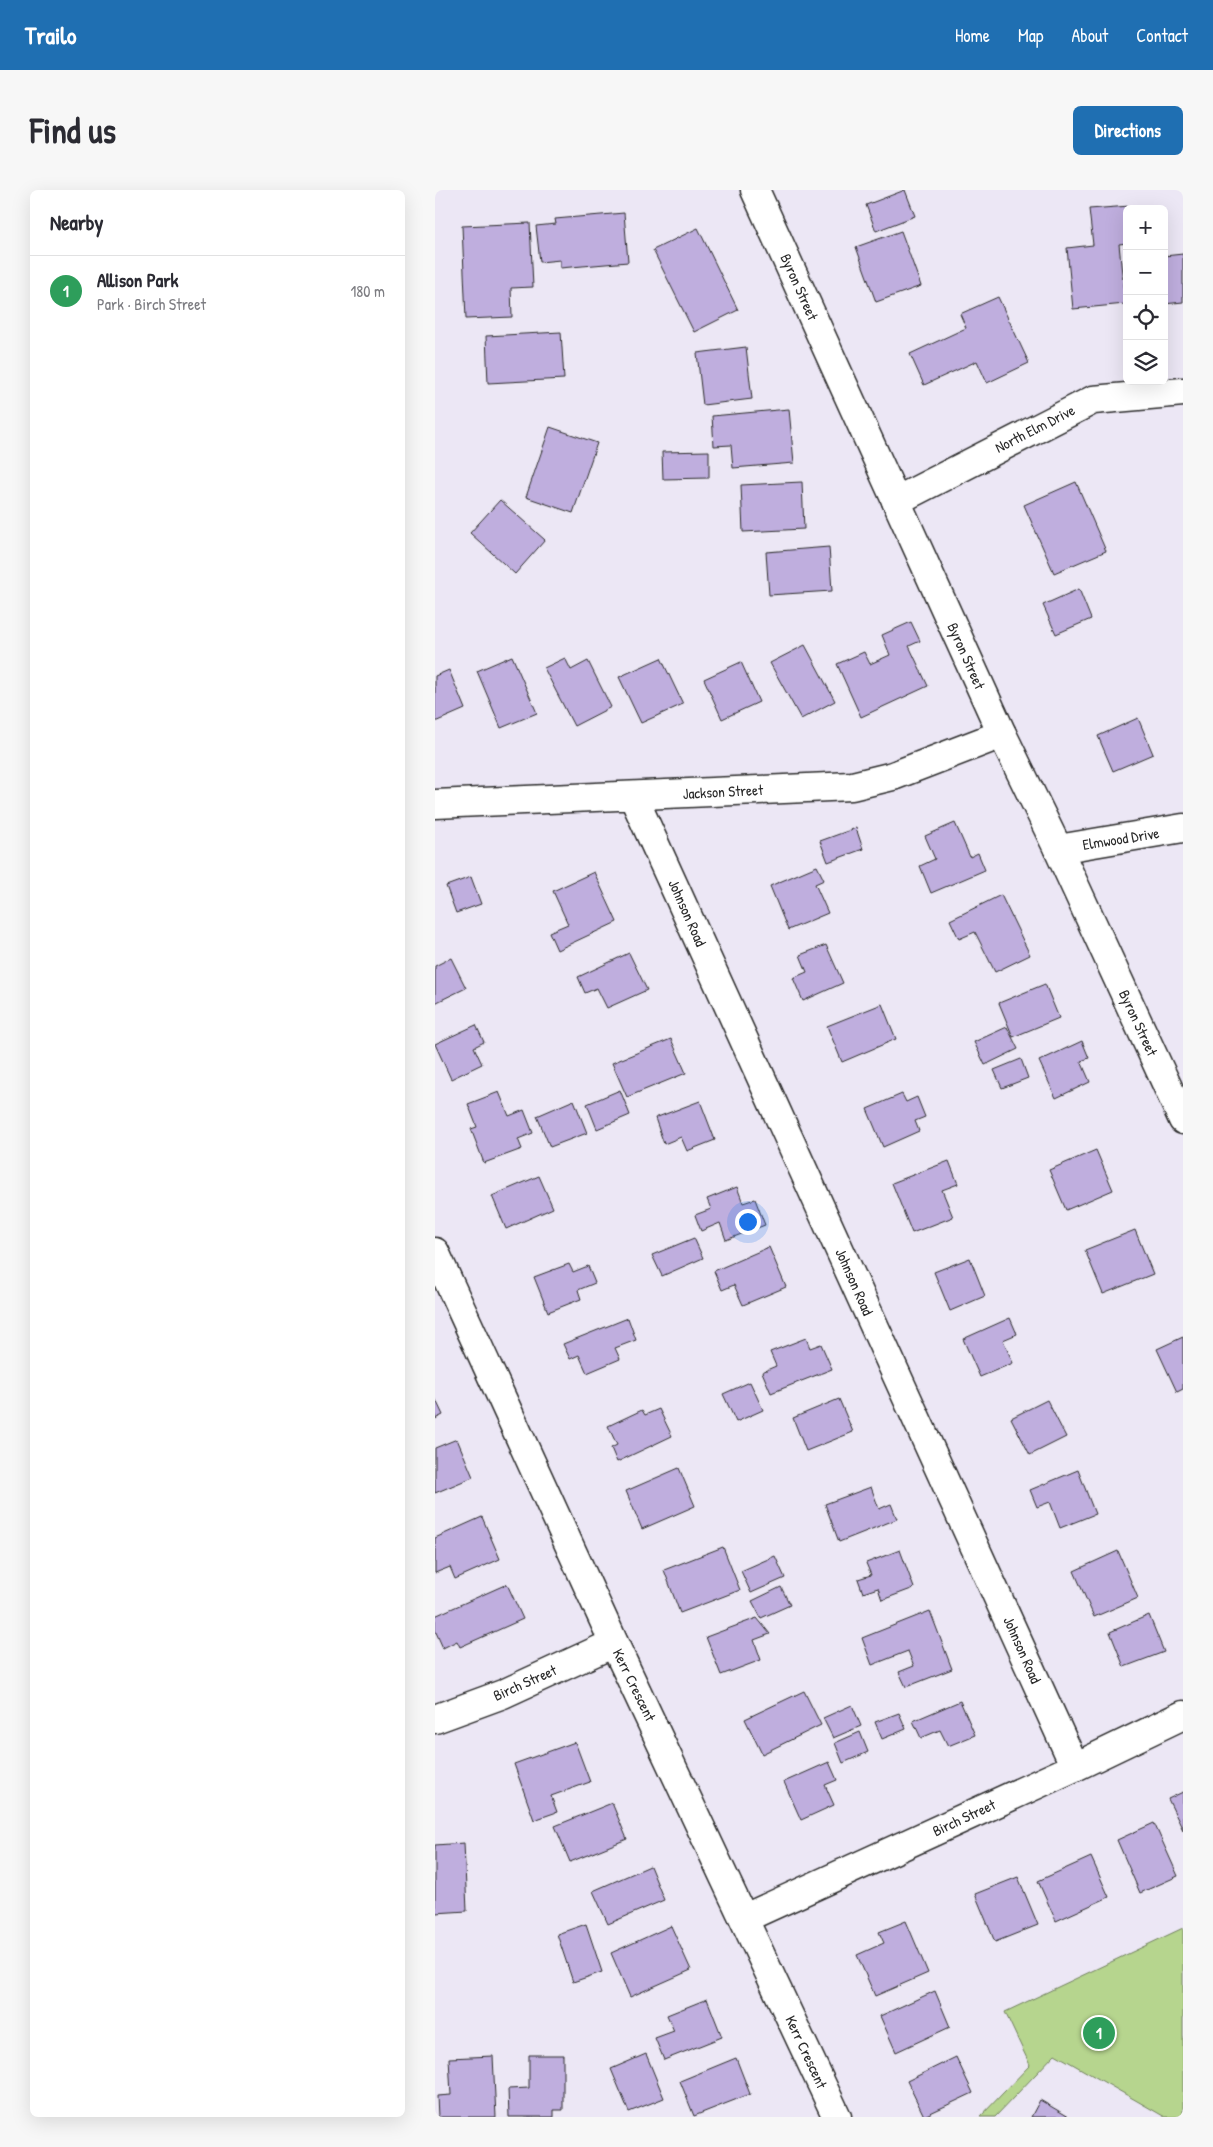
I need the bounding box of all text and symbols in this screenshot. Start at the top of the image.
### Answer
text: Trailo [25,19,76,51]
text: Home [955,23,990,48]
text: Map [1018,23,1043,48]
text: About [1071,23,1108,48]
text: Contact [1136,23,1188,48]
button: Directions [1073,106,1183,155]
text: Find us [30,107,116,154]
map controls [1123,205,1168,385]
button: + [1123,205,1168,250]
text: Nearby [50,208,103,237]
street label: Byron Street [775,250,824,324]
button: − [1123,250,1168,295]
text: Allison Park [97,267,178,293]
text: 1 [63,280,69,302]
text: 180 m [351,280,385,302]
text: Park · Birch Street [97,293,206,315]
button: locate [1123,295,1168,340]
button: layers [1123,340,1168,385]
street label: North Elm Drive [991,399,1078,458]
street label: Byron Street [942,619,991,693]
street label: Jackson Street [682,779,765,804]
street label: Elmwood Drive [1081,822,1161,855]
street label: Johnson Road [663,876,712,950]
street label: Byron Street [1114,986,1163,1060]
your location [735,1209,761,1235]
street label: Johnson Road [830,1245,879,1319]
street label: Johnson Road [998,1613,1047,1687]
street label: Kerr Crescent [608,1645,661,1725]
street label: Birch Street [490,1659,561,1706]
street label: Birch Street [929,1793,999,1841]
street label: Kerr Crescent [780,2012,833,2092]
pin: 1 [1083,2014,1115,2052]

